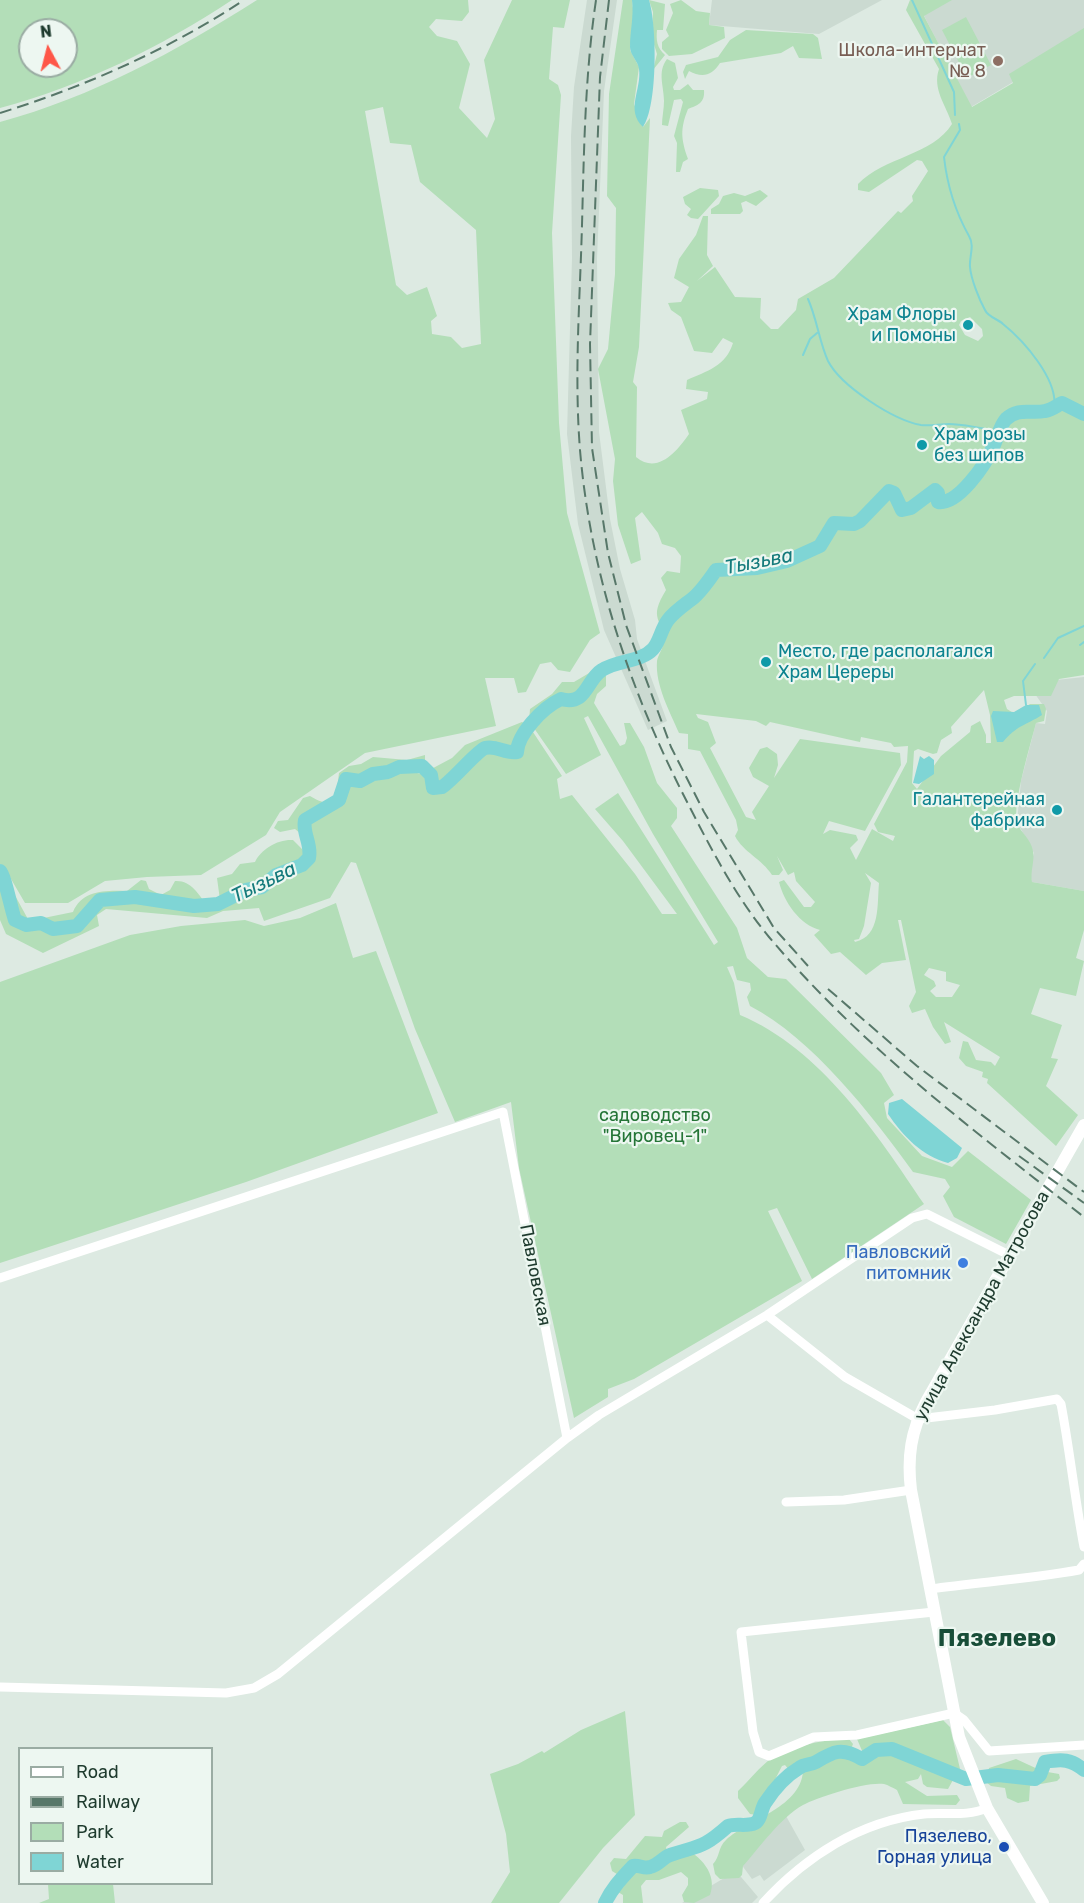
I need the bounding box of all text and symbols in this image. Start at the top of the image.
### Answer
north arrow [18,18,78,78]
text: N [39,21,53,42]
place label: Школа-интернат № 8 [838,40,986,82]
marker: Школа-интернат № 8 [991,54,1005,68]
place label: Храм Флоры и Помоны [848,304,956,346]
marker: Храм Флоры и Помоны [961,318,975,332]
place label: Храм розы без шипов [934,424,1026,466]
marker: Храм розы без шипов [915,438,929,452]
water label: Тызьва [723,544,795,580]
place label: Место, где располагался Храм Цереры [778,641,993,684]
marker: Место, где располагался Храм Цереры [759,655,773,669]
place label: Галантерейная фабрика [913,789,1045,832]
marker: Галантерейная фабрика [1050,803,1064,817]
water label: Тызьва [228,857,300,909]
park label: садоводство "Вировец-1" [599,1105,711,1148]
street label: улица Александра Матросова [910,1187,1054,1425]
street label: Павловская [515,1222,555,1328]
place label: Павловский питомник [846,1242,951,1284]
marker: Павловский питомник [956,1256,970,1270]
district label: Пязелево [938,1625,1056,1653]
legend [18,1747,213,1885]
text: Road [76,1761,119,1783]
text: Railway [76,1791,140,1813]
text: Park [76,1821,113,1843]
place label: Пязелево, Горная улица [877,1826,992,1868]
marker: Пязелево, Горная улица [997,1840,1011,1854]
text: Water [76,1851,124,1873]

